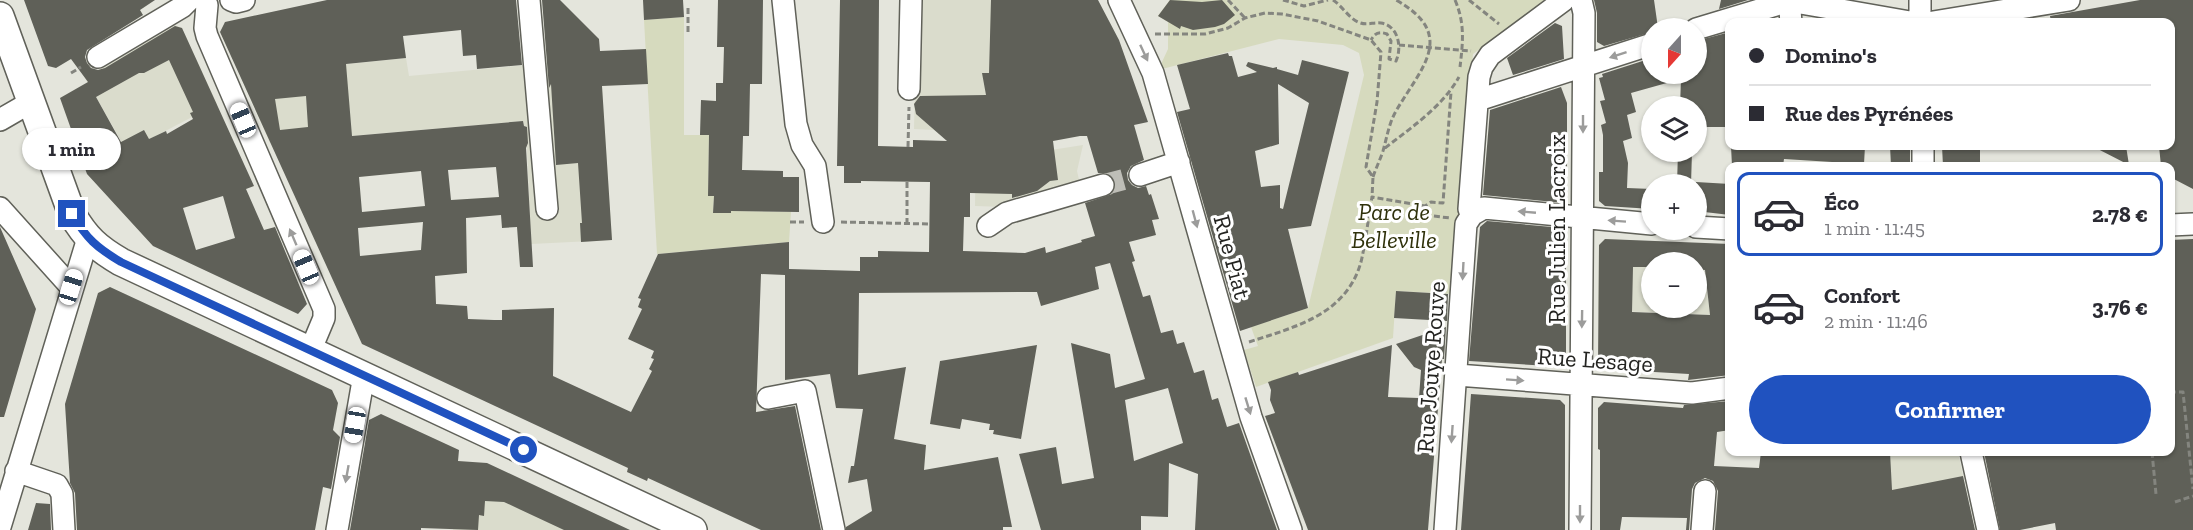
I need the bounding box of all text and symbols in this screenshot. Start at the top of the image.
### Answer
north arrow [1641,18,1707,84]
map controls [1641,18,1707,318]
text: Domino's [1785,42,1877,69]
one-way arrow [1139,44,1149,62]
one-way arrow [1609,50,1627,60]
button: layers [1641,96,1707,162]
car [228,100,258,140]
text: Rue des Pyrénées [1785,100,1953,127]
one-way arrow [1578,115,1588,134]
callout: 1 min [22,127,122,169]
street label: Rue Julien Lacroix [1542,134,1571,324]
text: 1 min [48,137,95,161]
button: + [1641,174,1707,240]
icon: car [1752,187,1806,241]
text: Éco [1824,189,1859,216]
park label: Parc de Belleville [1351,197,1437,254]
route end [58,200,85,227]
text: 2.78 € [2092,201,2148,228]
one-way arrow [1517,207,1536,217]
one-way arrow [1190,209,1200,228]
street label: Rue Piat [1207,212,1258,302]
text: 1 min · 11:45 [1824,216,1925,240]
one-way arrow [1608,217,1627,226]
one-way arrow [288,227,298,245]
car [291,247,321,287]
button: − [1641,252,1707,318]
one-way arrow [1459,261,1468,280]
car [57,267,85,307]
street label: Rue Jouye Rouve [1410,280,1451,454]
icon: car [1752,280,1806,334]
text: Confort [1824,282,1900,309]
text: 3.76 € [2092,294,2148,321]
text: 2 min · 11:46 [1824,309,1928,333]
one-way arrow [1577,310,1587,329]
street label: Rue Lesage [1536,341,1654,378]
one-way arrow [1506,375,1525,385]
button: Confirmer [1749,375,2151,444]
one-way arrow [1244,397,1253,415]
car [343,406,367,444]
one-way arrow [1447,424,1457,443]
route start [510,436,537,463]
one-way arrow [342,465,351,484]
one-way arrow [1575,505,1585,524]

